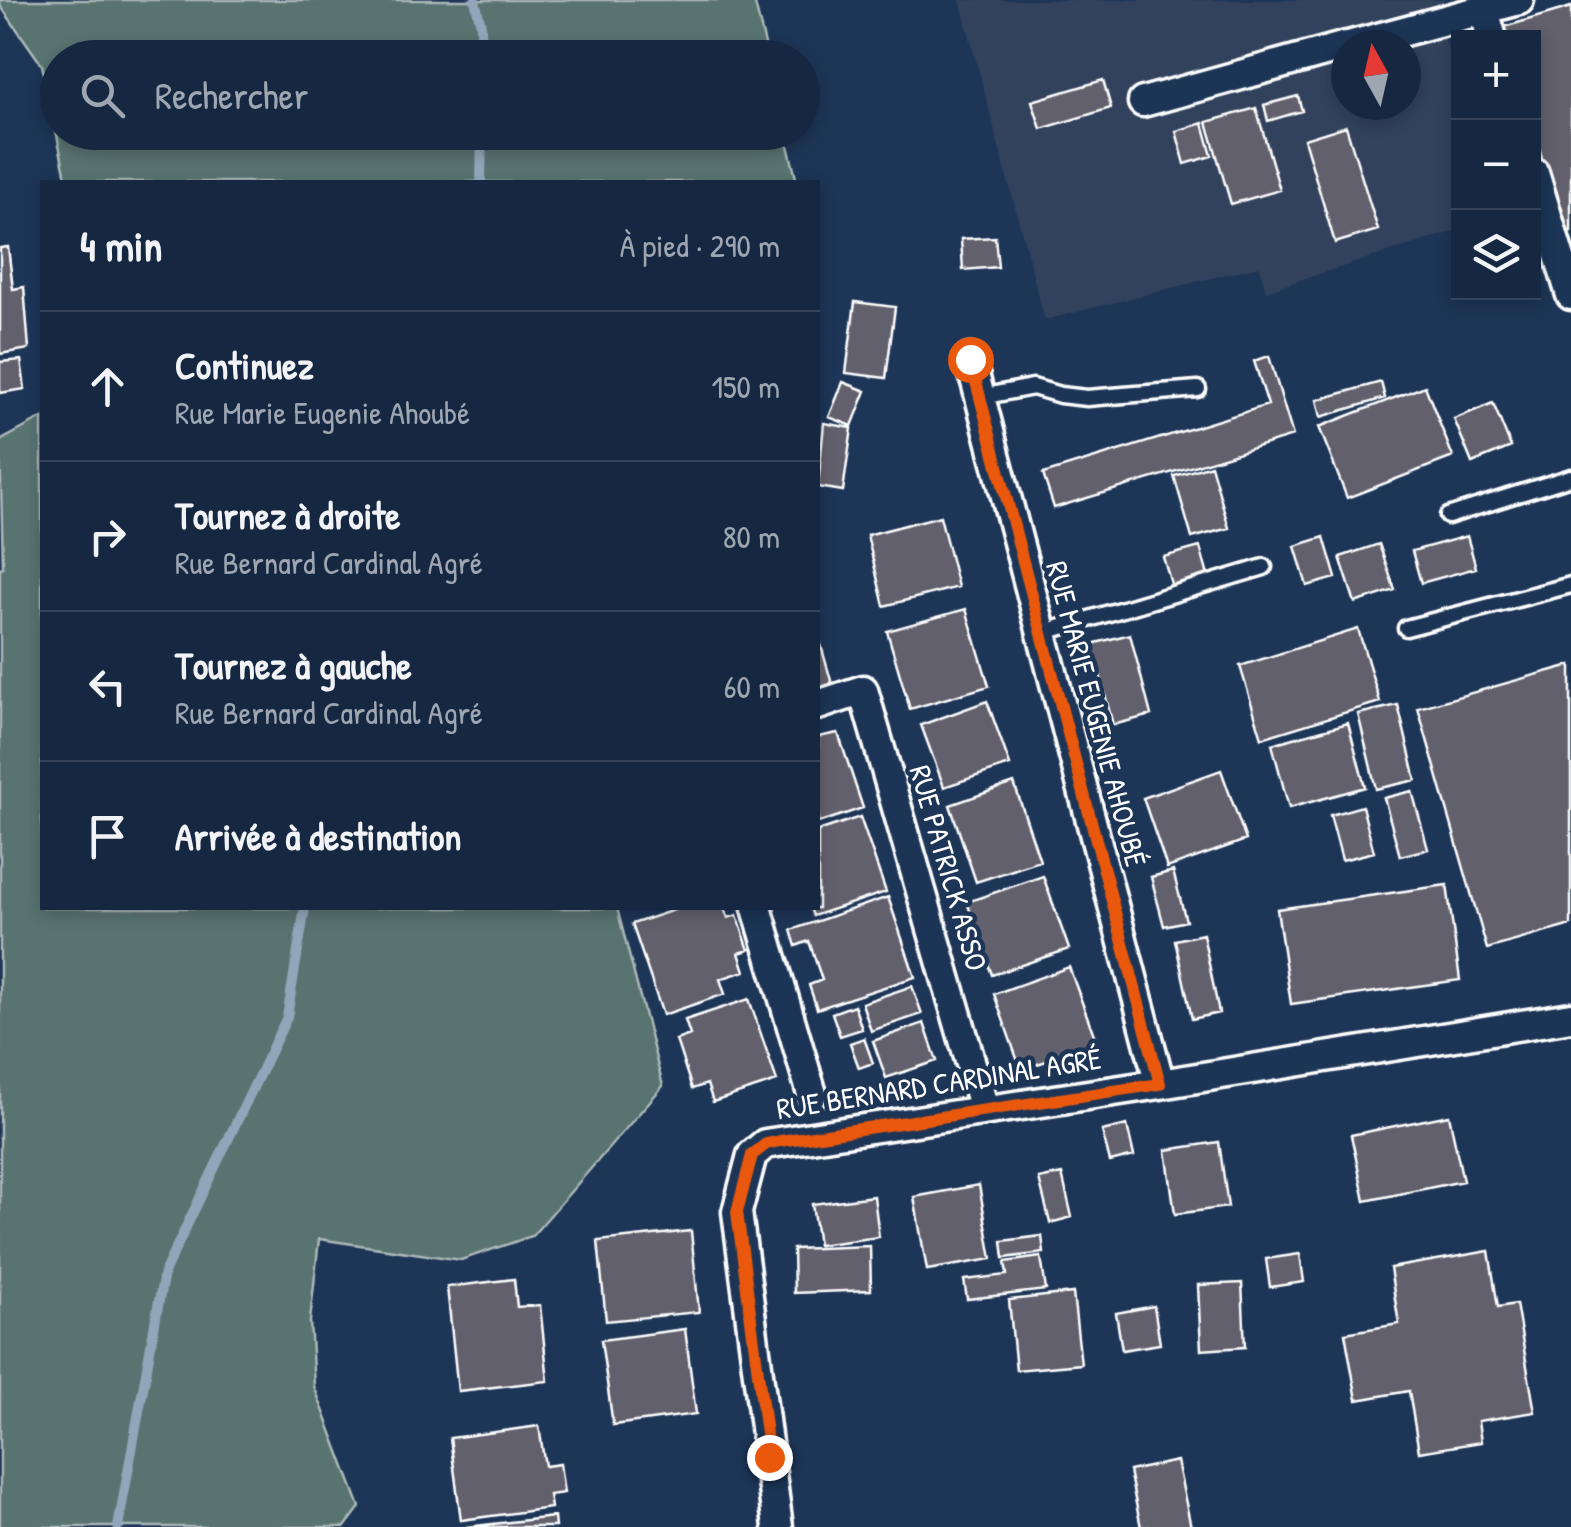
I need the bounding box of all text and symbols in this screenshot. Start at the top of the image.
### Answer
north arrow [1331,30,1421,120]
map controls [1451,30,1541,300]
button: + [1451,30,1541,120]
search box [40,40,820,150]
icon: search [75,68,130,123]
text: Rechercher [155,69,308,121]
button: − [1451,120,1541,210]
button: layers [1451,210,1541,300]
text: 4 min [80,217,162,274]
text: À pied · 290 m [620,224,780,267]
route start [948,337,994,383]
text: Continuez [175,339,314,391]
icon: ahead [80,359,135,414]
text: 150 m [711,365,780,408]
text: Rue Marie Eugenie Ahoubé [175,391,470,434]
text: Tournez à droite [175,489,400,541]
icon: right [80,509,135,564]
text: 80 m [723,515,780,558]
text: Rue Bernard Cardinal Agré [175,541,483,584]
street label: RUE MARIE EUGENIE AHOUBÉ [1037,557,1157,871]
text: Tournez à gauche [175,639,412,691]
icon: left [80,659,135,714]
text: 60 m [724,665,780,708]
text: Rue Bernard Cardinal Agré [175,691,483,734]
street label: RUE PATRICK ASSO [901,760,997,975]
icon: arrive [80,809,135,864]
text: Arrivée à destination [175,810,461,862]
street label: RUE BERNARD CARDINAL AGRÉ [774,1038,1104,1128]
route end [747,1435,793,1481]

